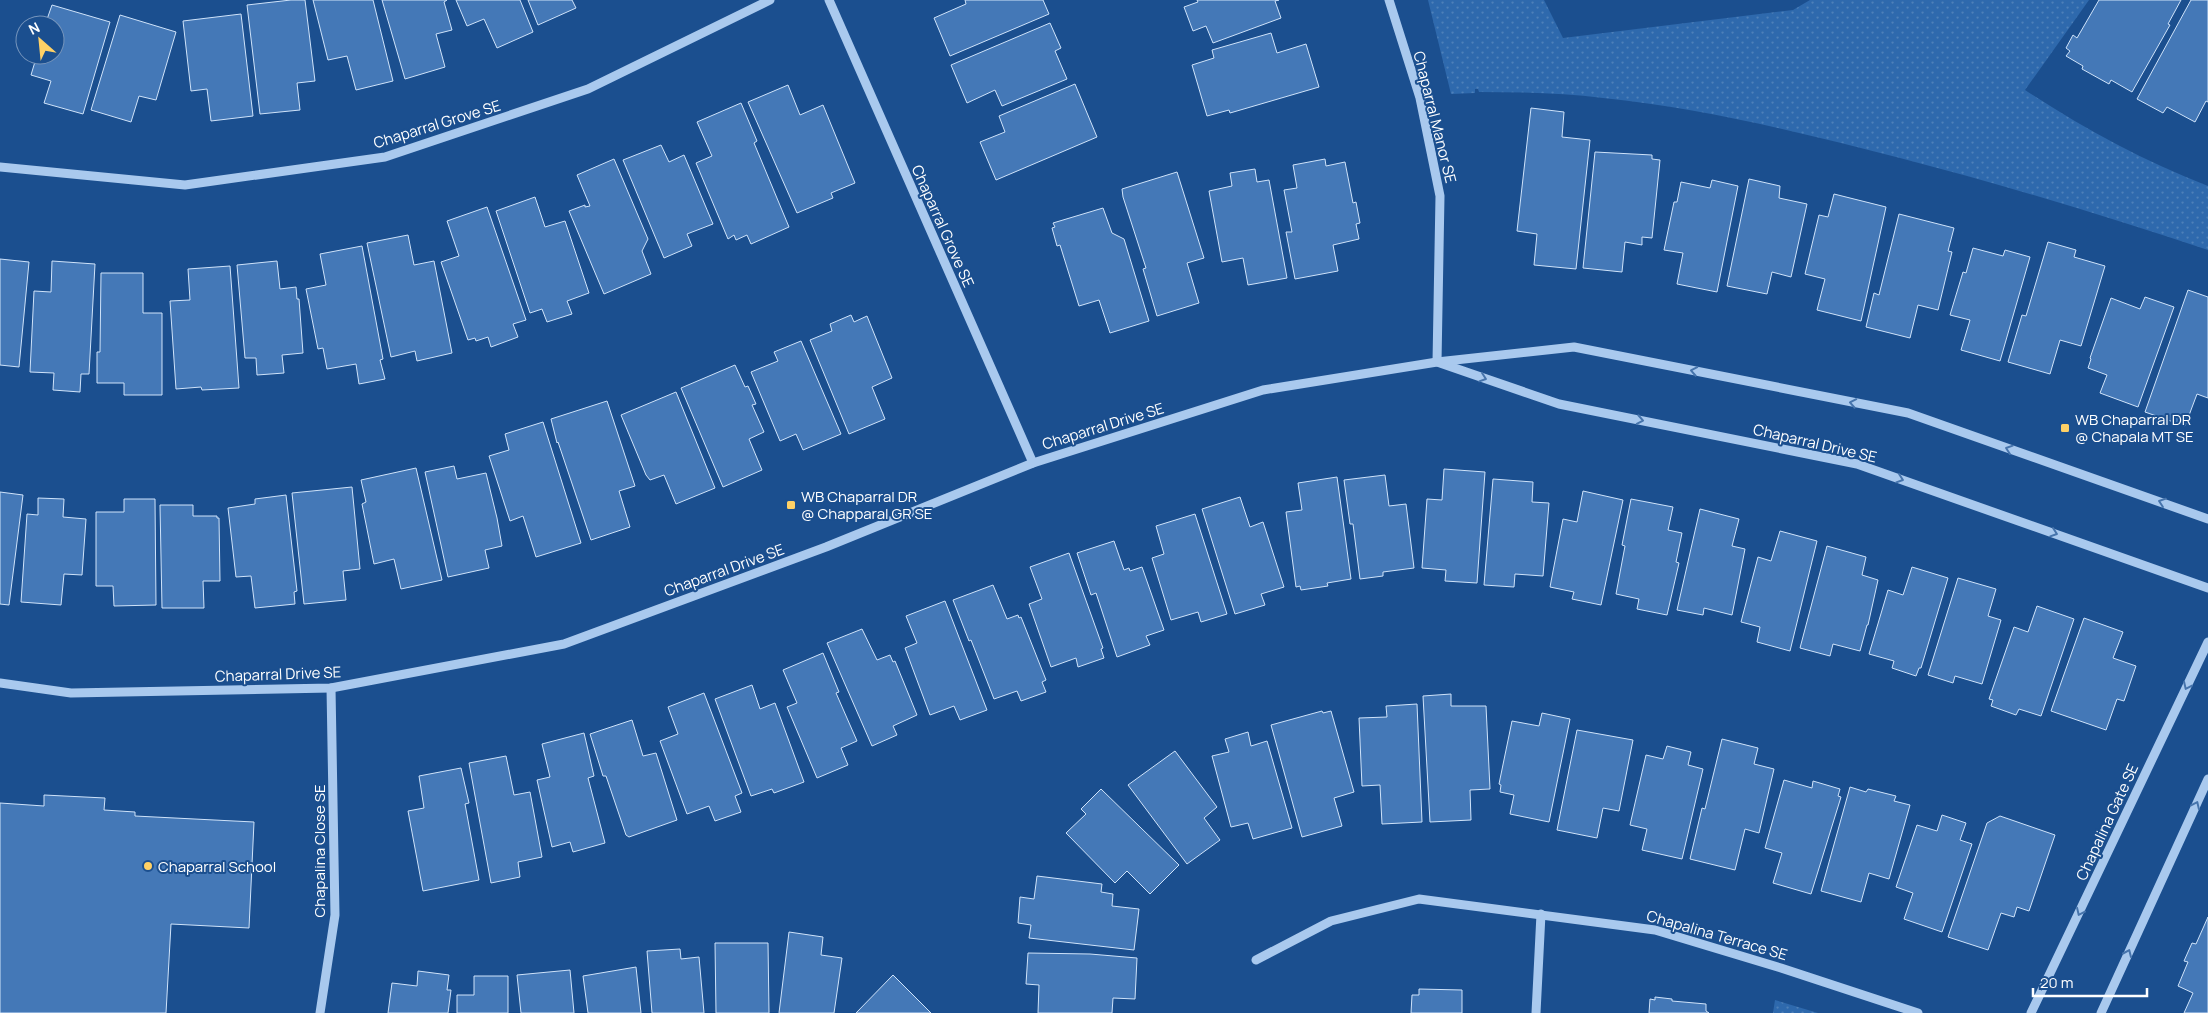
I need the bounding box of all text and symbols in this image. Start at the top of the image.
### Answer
north arrow [15,15,65,65]
text: N [25,17,43,39]
street label: Chaparral Manor SE [1408,49,1462,185]
street label: Chaparral Grove SE [371,95,503,153]
street label: Chaparral Grove SE [907,162,979,290]
one-way arrow [1689,366,1698,377]
one-way arrow [1478,372,1487,382]
street label: Chaparral Drive SE [1039,397,1167,455]
one-way arrow [1849,398,1858,408]
place label: WB Chaparral DR @ Chapala MT SE [2075,409,2193,447]
one-way arrow [1635,415,1644,425]
street label: Chaparral Drive SE [1751,419,1879,467]
marker: WB Chaparral DR @ Chapala MT SE [2059,422,2071,434]
one-way arrow [2005,445,2013,455]
one-way arrow [1896,473,1904,483]
place label: WB Chaparral DR @ Chapparal GR SE [801,486,932,524]
one-way arrow [2158,498,2167,508]
marker: WB Chaparral DR @ Chapparal GR SE [785,499,797,511]
one-way arrow [2049,527,2057,537]
street label: Chaparral Drive SE [661,539,787,601]
street label: Chaparral Drive SE [214,661,342,687]
one-way arrow [2183,681,2193,690]
street label: Chapalina Gate SE [2071,760,2143,884]
street label: Chapalina Close SE [309,785,330,917]
one-way arrow [2190,801,2200,810]
place label: Chaparral School [158,856,276,877]
marker: Chaparral School [142,860,154,872]
street label: Chapalina Terrace SE [1644,905,1790,965]
one-way arrow [2075,907,2086,916]
one-way arrow [2122,949,2133,958]
scale bar [2033,966,2147,998]
text: 20 m [2040,972,2073,993]

